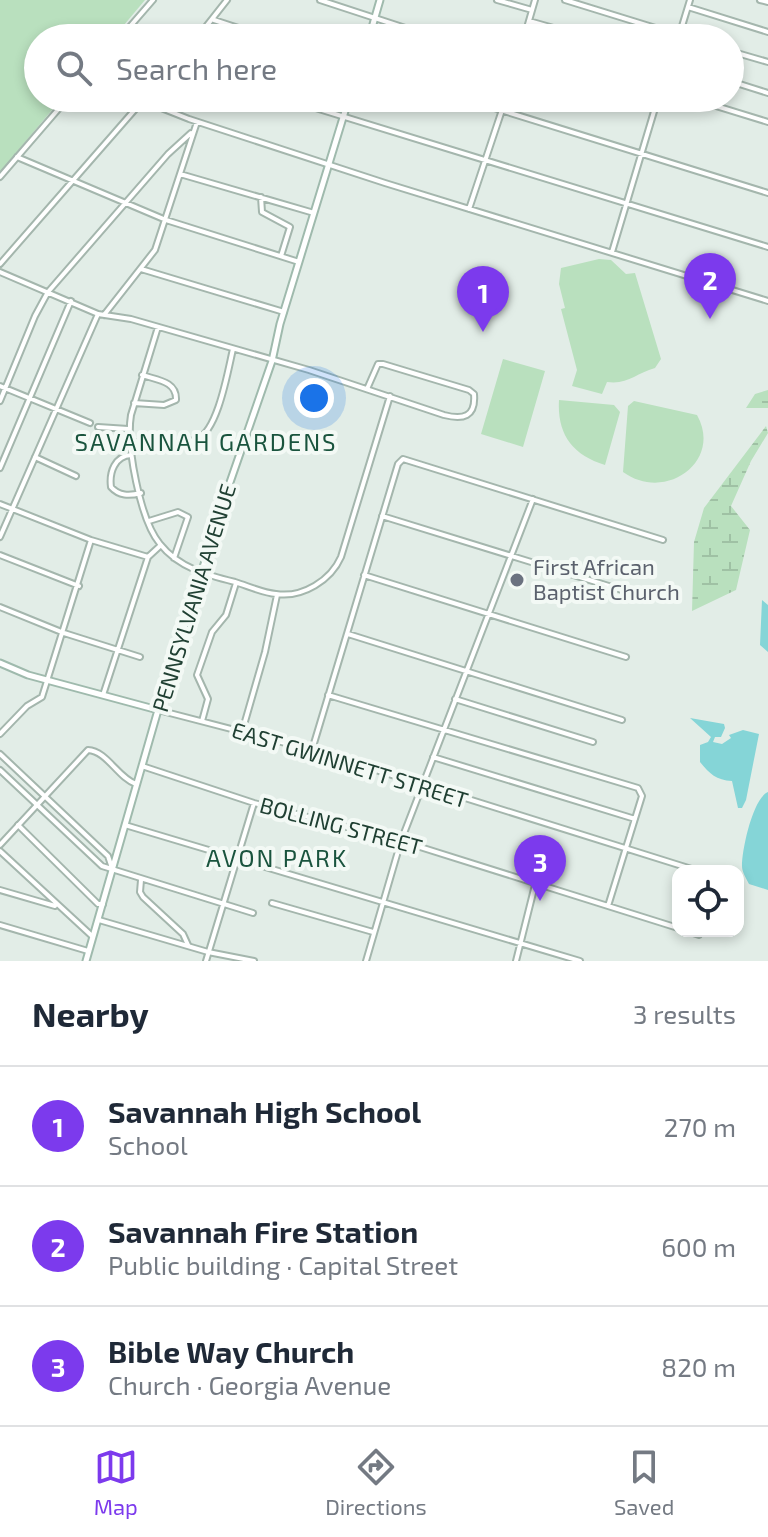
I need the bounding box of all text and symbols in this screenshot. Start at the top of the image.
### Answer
search box [24,24,744,112]
icon: search [52,46,96,90]
text: Search here [116,50,277,86]
pin: 2 [684,253,736,319]
pin: 1 [457,266,509,332]
your location [294,378,334,418]
district label: SAVANNAH GARDENS [74,427,338,456]
street label: PENNSYLVANIA AVENUE [146,481,240,715]
place label: First African Baptist Church [533,553,680,604]
marker: First African Baptist Church [508,571,526,589]
street label: EAST GWINNETT STREET [229,716,472,812]
street label: BOLLING STREET [257,791,426,859]
pin: 3 [514,835,566,901]
district label: AVON PARK [206,843,348,872]
map controls [672,865,744,937]
button: locate [672,865,744,937]
text: Nearby [32,993,149,1034]
text: 3 results [633,998,736,1029]
text: Savannah High School [108,1093,421,1129]
text: 1 [52,1111,64,1142]
text: 270 m [664,1111,736,1142]
text: School [108,1129,188,1160]
text: Savannah Fire Station [108,1213,418,1249]
text: 2 [50,1231,66,1262]
text: 600 m [661,1231,736,1262]
text: Public building · Capital Street [108,1249,458,1280]
text: Bible Way Church [108,1333,354,1369]
text: 3 [51,1351,65,1382]
text: 820 m [661,1351,736,1382]
text: Church · Georgia Avenue [108,1369,391,1400]
tab: Map [94,1445,138,1519]
tab: Directions [325,1445,427,1519]
tab: Saved [614,1445,674,1519]

